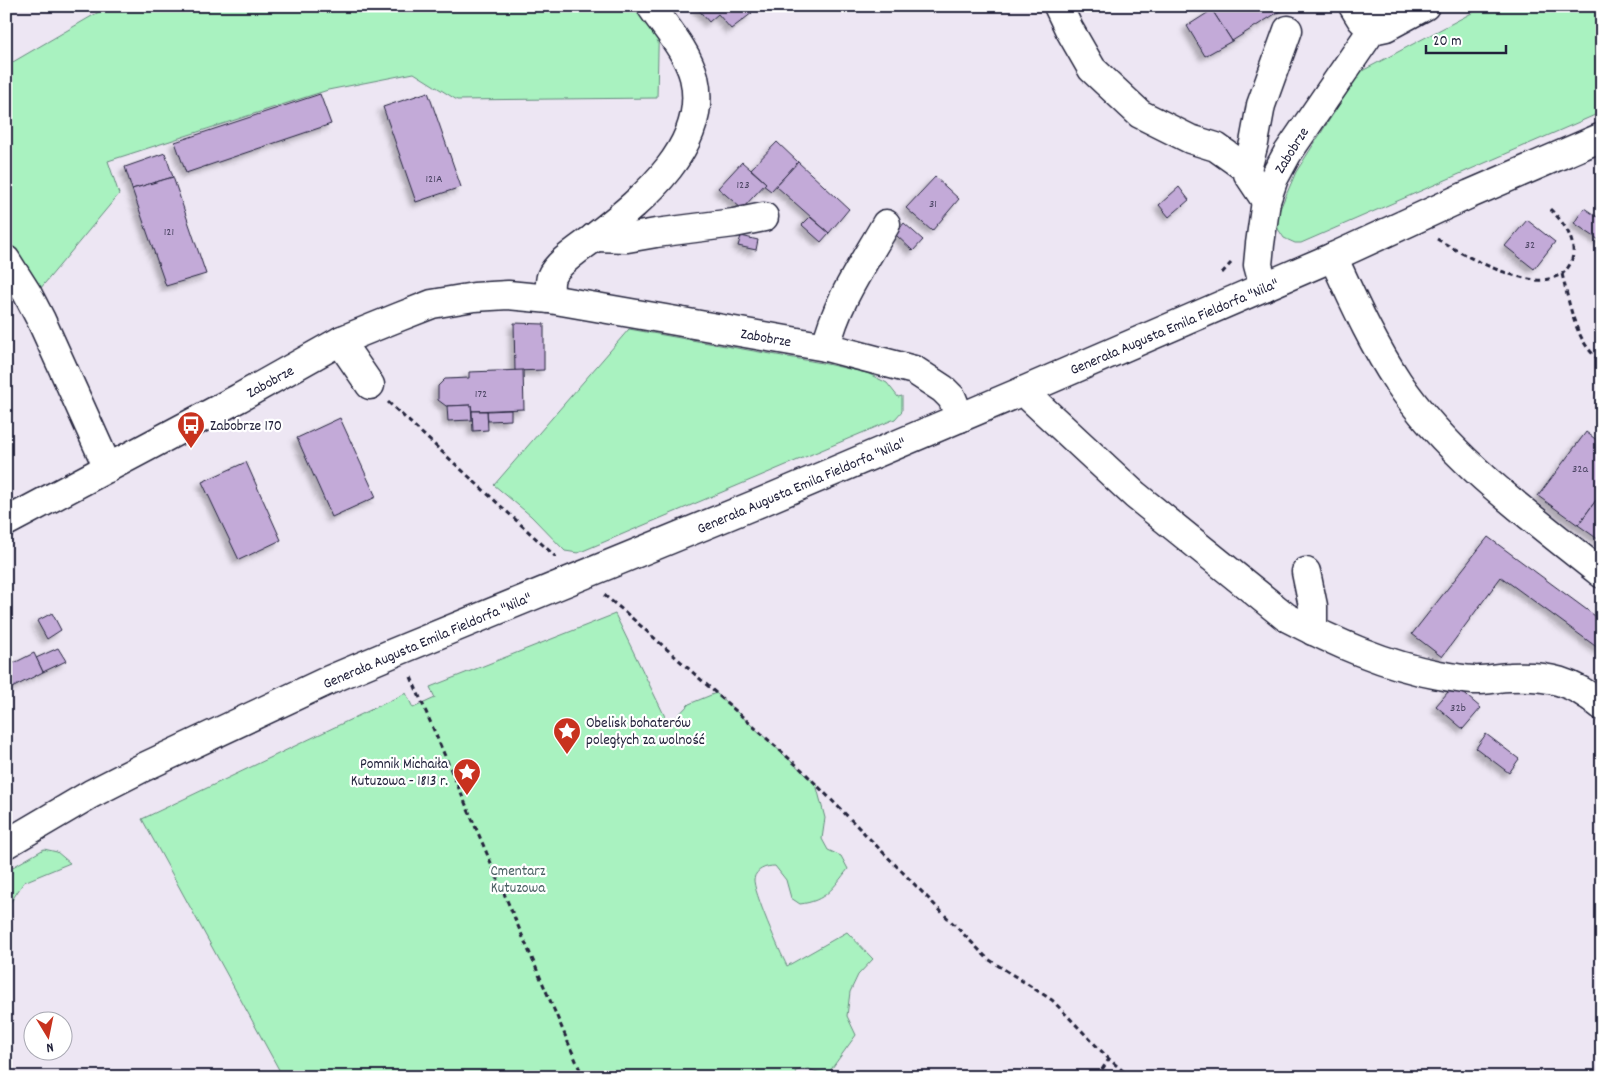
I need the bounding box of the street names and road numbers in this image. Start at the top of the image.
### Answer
street label: Zabobrze [1270,123,1316,179]
street label: Generała Augusta Emila Fieldorfa "Nila" [1067,274,1282,382]
street label: Zabobrze [739,324,793,354]
street label: Zabobrze [243,361,299,405]
street label: Generała Augusta Emila Fieldorfa "Nila" [694,433,909,541]
street label: Generała Augusta Emila Fieldorfa "Nila" [320,588,535,696]

